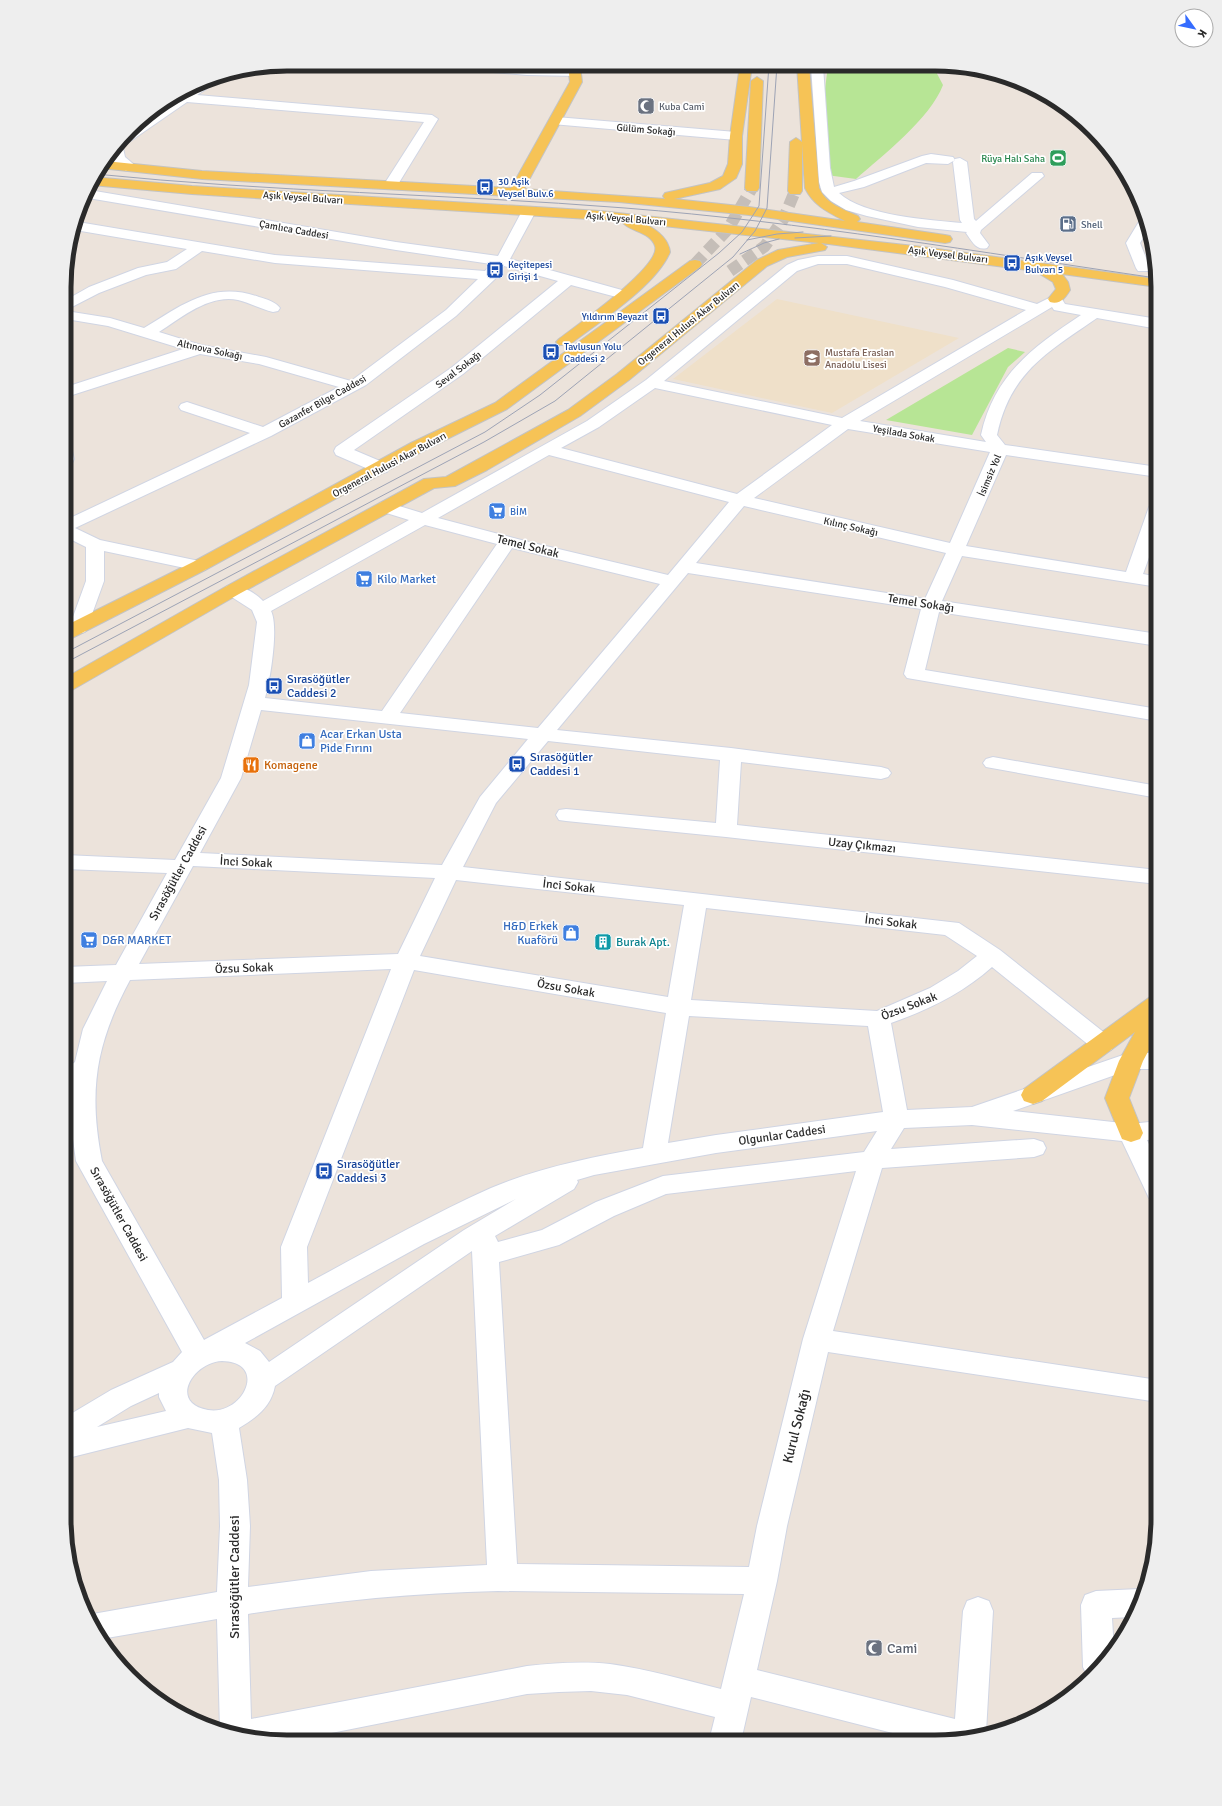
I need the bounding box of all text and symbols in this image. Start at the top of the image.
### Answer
north arrow [1174,8,1214,48]
text: K [1195,27,1209,40]
mosque icon: Kuba Cami [636,96,656,116]
place label: Kuba Cami [659,101,705,113]
street label: Gülüm Sokağı [616,121,676,139]
sports icon: Rüya Halı Saha [1048,148,1068,168]
place label: Rüya Halı Saha [981,153,1045,165]
place label: 30 Aşik Veysel Bulv.6 [498,176,554,200]
bus stop icon: 30 Aşik Veysel Bulv.6 [475,177,495,197]
street label: Aşık Veysel Bulvarı [262,189,343,207]
street label: Aşık Veysel Bulvarı [585,210,666,228]
fuel station icon: Shell [1058,214,1078,234]
street label: Çamlıca Caddesi [258,218,329,242]
place label: Shell [1081,219,1103,231]
street label: Aşık Veysel Bulvarı [907,244,988,266]
place label: Aşık Veysel Bulvarı 5 [1025,252,1073,276]
bus stop icon: Aşık Veysel Bulvarı 5 [1002,253,1022,273]
place label: Keçitepesi Girişi 1 [508,259,552,283]
bus stop icon: Keçitepesi Girişi 1 [485,260,505,280]
street label: Orgeneral Hulusi Akar Bulvarı [635,279,742,368]
bus stop icon: Yıldırım Beyazıt [651,306,671,326]
place label: Yıldırım Beyazıt [582,311,648,323]
street label: Altınova Sokağı [176,337,243,363]
place label: Tavlusun Yolu Caddesi 2 [564,341,621,365]
bus stop icon: Tavlusun Yolu Caddesi 2 [541,342,561,362]
place label: Mustafa Eraslan Anadolu Lisesi [825,347,894,371]
school or university icon: Mustafa Eraslan Anadolu Lisesi [802,348,822,368]
street label: Seval Sokağı [433,349,484,391]
street label: Gazanfer Bilge Caddesi [277,373,368,431]
street label: Yeşilada Sokak [872,423,936,445]
street label: Orgeneral Hulusi Akar Bulvarı [331,430,448,500]
street label: İsimsiz Yol [976,453,1004,498]
supermarket icon: BİM [487,501,507,521]
place label: BİM [510,506,527,518]
street label: Kılınç Sokağı [822,515,879,539]
street label: Temel Sokak [495,532,561,561]
supermarket icon: Kilo Market [354,569,374,589]
place label: Kilo Market [377,572,436,587]
street label: Temel Sokağı [887,591,955,616]
place label: Sırasöğütler Caddesi 2 [287,672,350,701]
bus stop icon: Sırasöğütler Caddesi 2 [264,676,284,696]
place label: Acar Erkan Usta Pide Fırını [320,727,402,756]
shop icon: Acar Erkan Usta Pide Fırını [297,731,317,751]
place label: Sırasöğütler Caddesi 1 [530,750,593,779]
bus stop icon: Sırasöğütler Caddesi 1 [507,754,527,774]
restaurant icon: Komagene [241,755,261,775]
place label: Komagene [264,758,318,773]
street label: Sırasöğütler Caddesi [146,823,211,923]
street label: Uzay Çıkmazı [827,834,897,857]
street label: İnci Sokak [219,854,273,871]
street label: İnci Sokak [542,876,596,897]
street label: İnci Sokak [864,912,918,933]
place label: H&D Erkek Kuaförü [503,919,558,948]
shop icon: H&D Erkek Kuaförü [561,923,581,943]
supermarket icon: D&R MARKET [79,930,99,950]
building icon: Burak Apt. [593,932,613,952]
place label: D&R MARKET [102,933,171,948]
place label: Burak Apt. [616,935,670,950]
street label: Özsu Sokak [215,960,274,977]
street label: Özsu Sokak [536,976,596,1001]
street label: Özsu Sokak [879,989,939,1024]
street label: Olgunlar Caddesi [737,1122,827,1149]
place label: Sırasöğütler Caddesi 3 [337,1157,400,1186]
bus stop icon: Sırasöğütler Caddesi 3 [314,1161,334,1181]
street label: Sırasöğütler Caddesi [86,1164,151,1264]
street label: Kurul Sokağı [779,1387,814,1465]
street label: Sırasöğütler Caddesi [226,1515,243,1639]
mosque icon: Cami [864,1638,884,1658]
place label: Cami [887,1640,917,1657]

